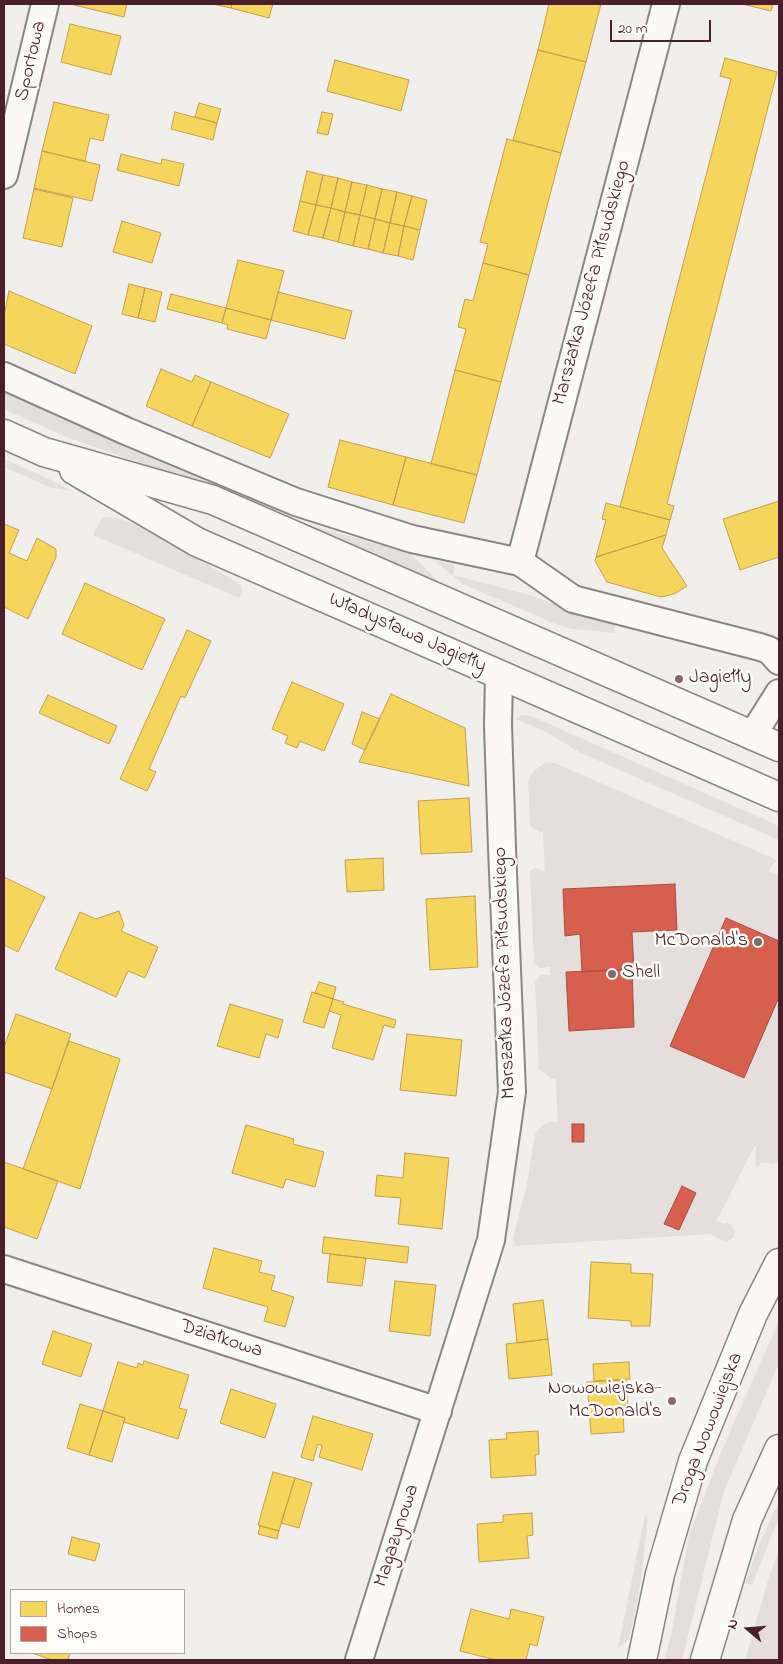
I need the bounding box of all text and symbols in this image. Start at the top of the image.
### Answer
scale bar [613,10,714,42]
text: 20 m [618,18,647,40]
street label: Sportowa [11,19,53,103]
street label: Marszałka Józefa Piłsudskiego [549,158,637,408]
street label: Władysława Jagiełły [324,588,490,680]
place label: Jagiełły [689,667,751,691]
marker: Jagiełły [673,673,685,685]
street label: Marszałka Józefa Piłsudskiego [490,846,522,1100]
place label: McDonald's [654,930,748,954]
marker: McDonald's [752,936,764,948]
place label: Shell [622,962,660,986]
marker: Shell [606,968,618,980]
street label: Działkowa [177,1315,265,1365]
street label: Droga Nowowiejska [669,1350,749,1510]
place label: Nowowiejska- McDonald's [548,1378,662,1425]
marker: Nowowiejska- McDonald's [666,1395,678,1407]
street label: Magazynowa [370,1482,426,1590]
legend [10,1589,185,1654]
text: Homes [57,1598,100,1620]
north arrow [723,1604,773,1654]
text: N [722,1616,745,1632]
text: Shops [57,1623,97,1645]

